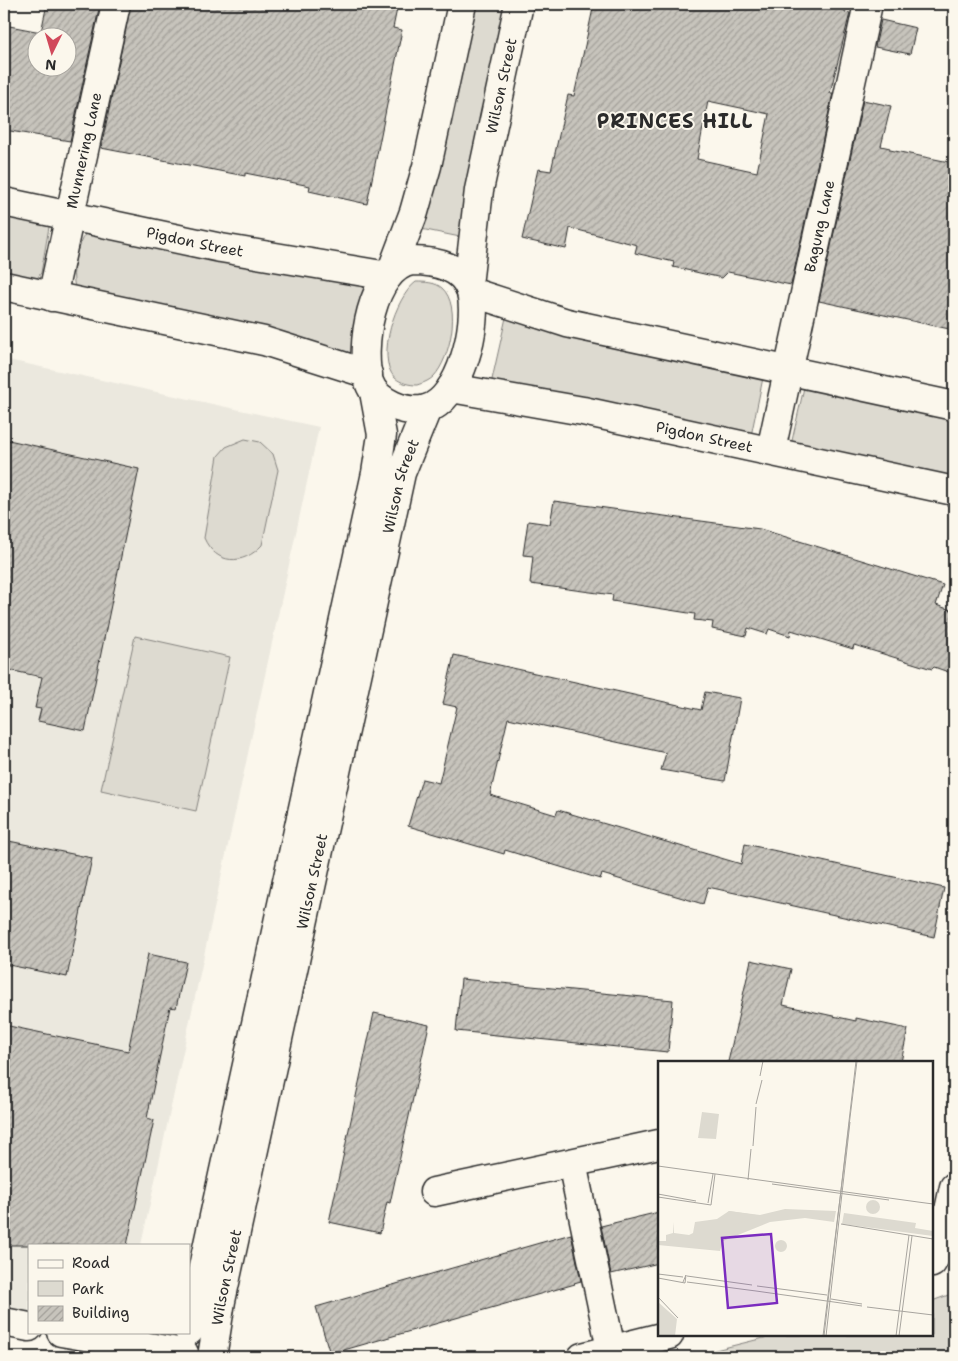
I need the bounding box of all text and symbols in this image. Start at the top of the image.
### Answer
north arrow [28,28,78,78]
street label: Wilson Street [481,36,521,136]
text: N [45,56,57,74]
street label: Munnering Lane [62,90,106,210]
district label: PRINCES HILL [597,108,753,134]
street label: Bagung Lane [800,178,839,274]
street label: Pigdon Street [144,222,245,262]
street label: Pigdon Street [654,417,755,457]
street label: Wilson Street [378,436,424,536]
street label: Wilson Street [292,832,332,931]
inset map [658,1061,933,1336]
street label: Wilson Street [207,1227,246,1327]
legend [28,1244,190,1334]
text: Road [72,1253,110,1273]
text: Park [72,1279,104,1299]
text: Building [72,1303,129,1323]

